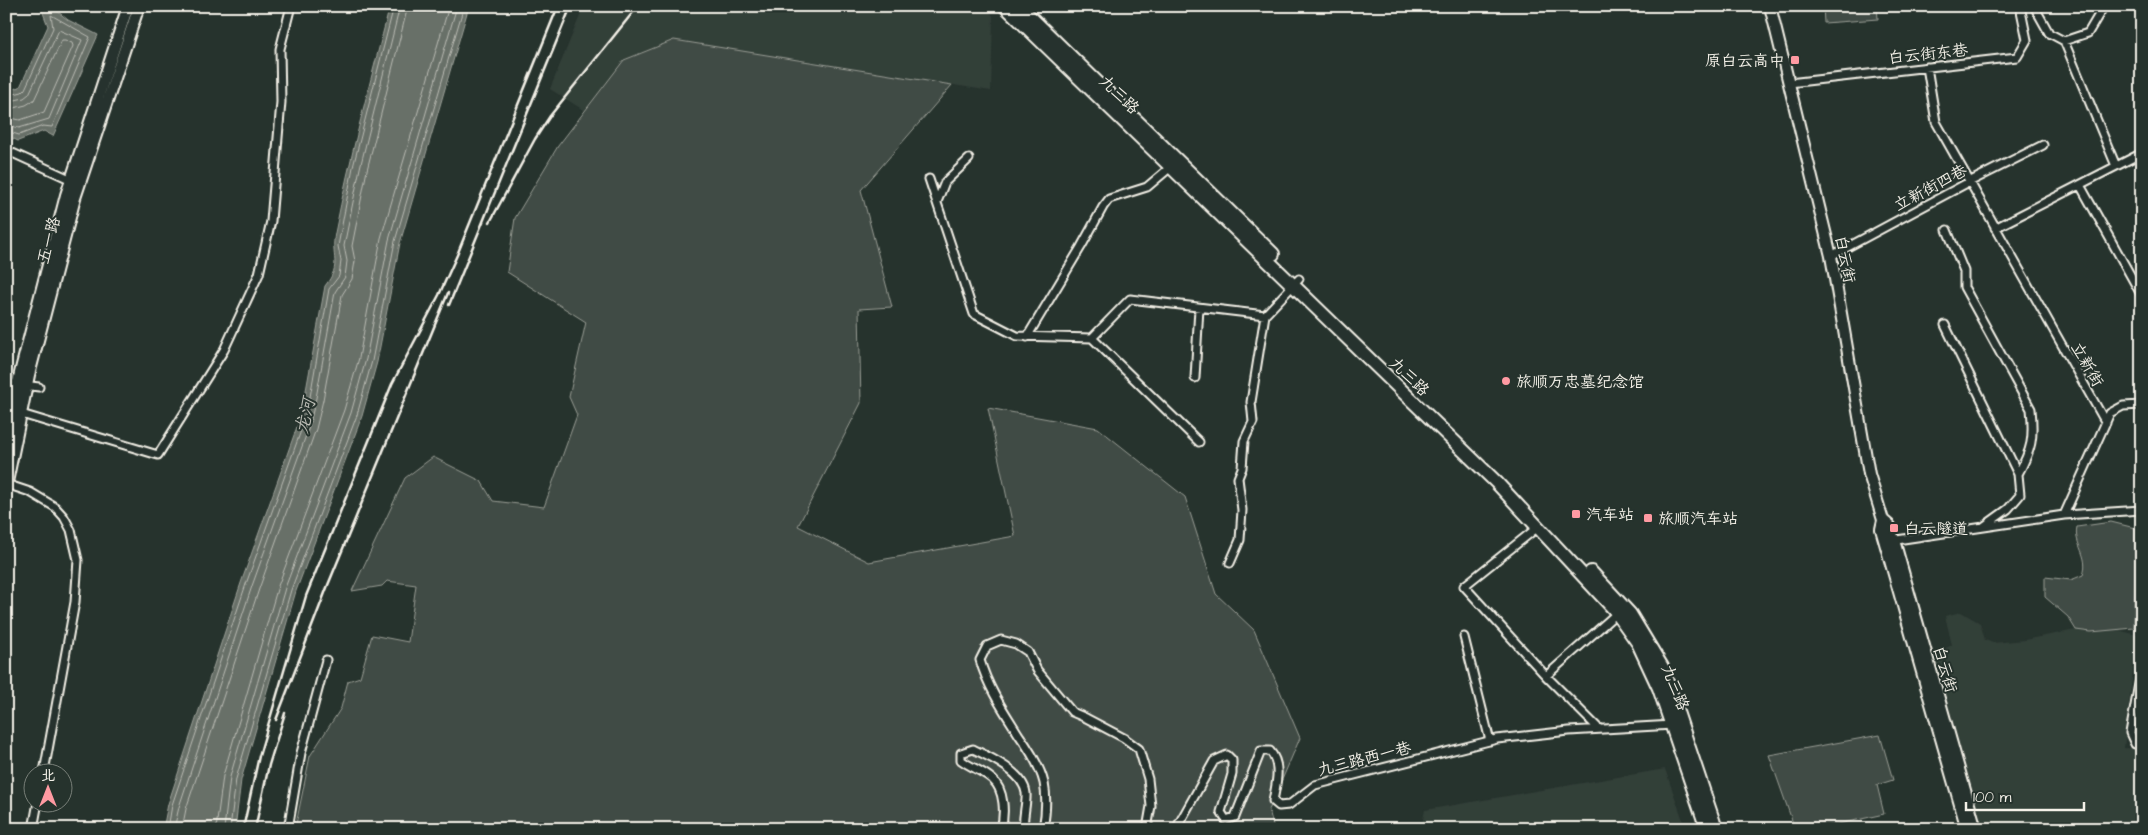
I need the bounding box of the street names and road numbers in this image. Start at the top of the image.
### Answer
street label: 白云街东巷 [1887,39,1969,69]
street label: 九三路 [1094,70,1144,119]
street label: 立新街四巷 [1890,159,1971,216]
street label: 五一路 [32,214,66,266]
street label: 白云街 [1830,234,1860,285]
street label: 立新街 [2066,338,2109,391]
street label: 九三路 [1384,352,1434,401]
street label: 白云街 [1928,643,1962,695]
street label: 九三路 [1656,661,1694,714]
street label: 九三路西一巷 [1315,737,1413,781]

